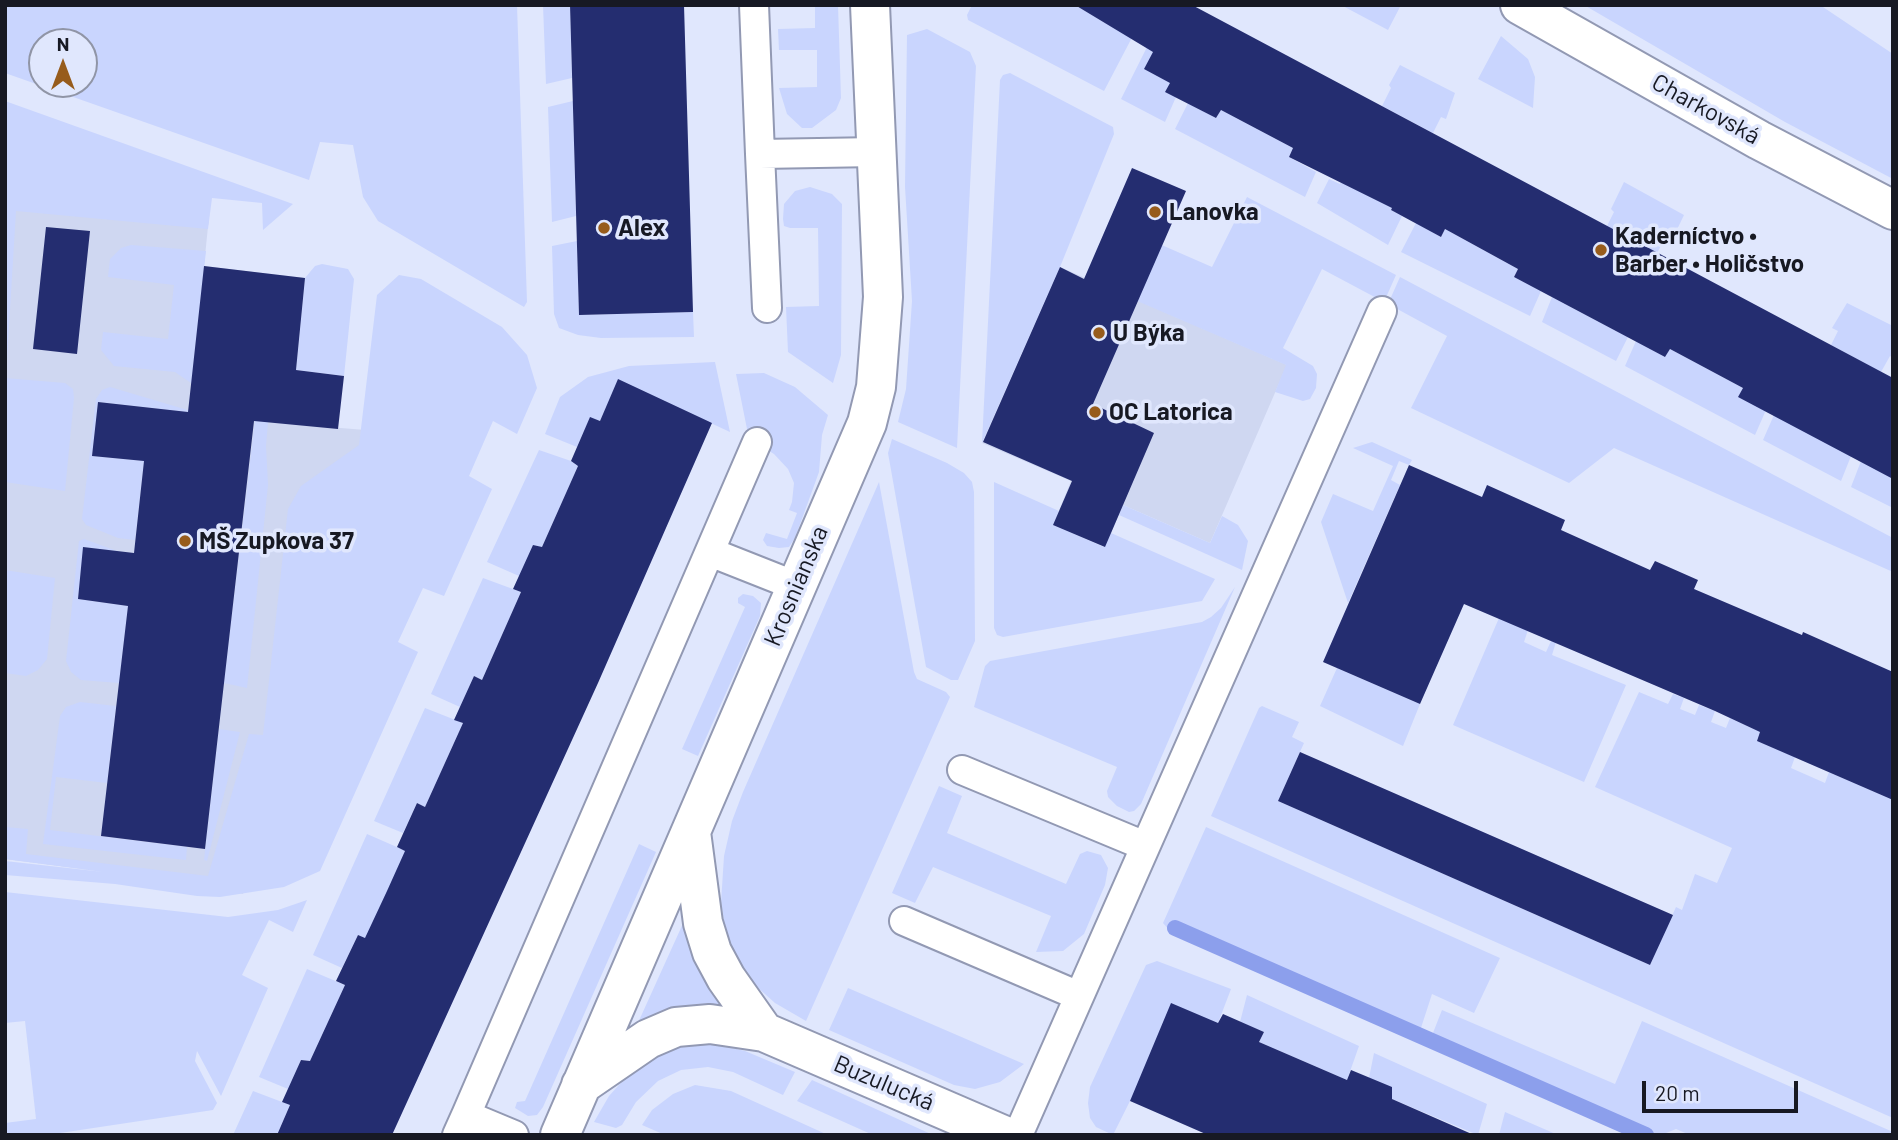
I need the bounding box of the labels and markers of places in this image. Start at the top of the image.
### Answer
place label: Lanovka [1169,198,1259,226]
marker: Lanovka [1147,204,1163,220]
place label: Alex [618,214,665,242]
marker: Alex [596,220,612,236]
place label: Kaderníctvo • Barber • Holičstvo [1615,222,1804,278]
marker: Kaderníctvo • Barber • Holičstvo [1593,242,1609,258]
place label: U Býka [1113,319,1185,347]
marker: U Býka [1091,325,1107,341]
place label: OC Latorica [1109,398,1233,426]
marker: OC Latorica [1087,404,1103,420]
place label: MŠ Zupkova 37 [199,527,354,555]
marker: MŠ Zupkova 37 [177,533,193,549]

